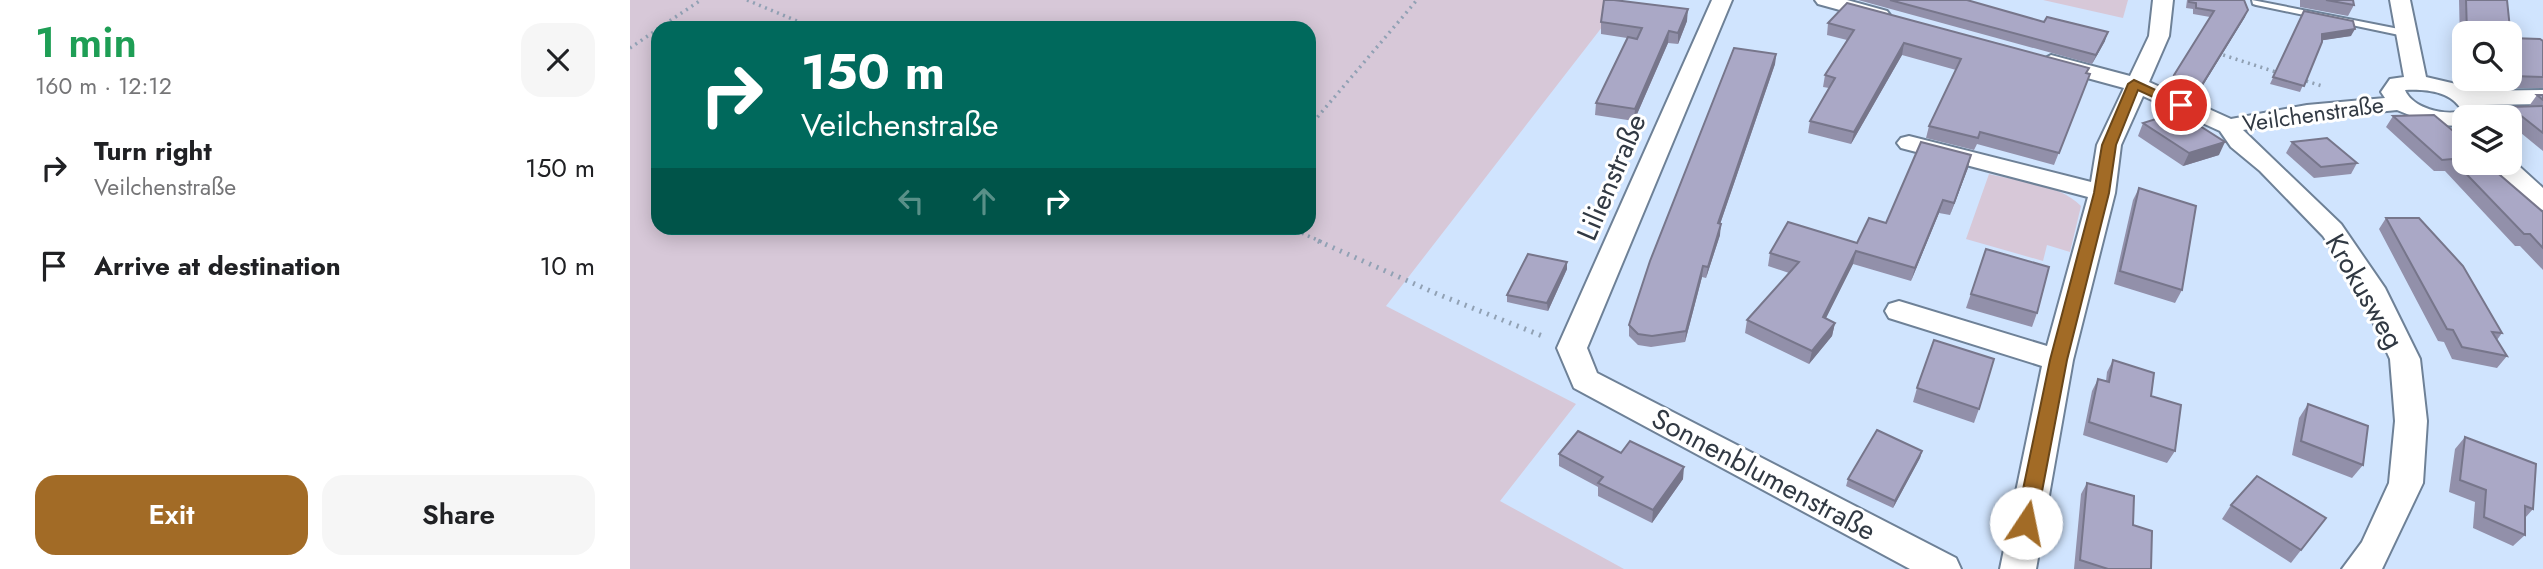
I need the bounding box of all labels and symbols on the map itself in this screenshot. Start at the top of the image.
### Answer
pin [2151,75,2211,135]
street label: Veilchenstraße [2240,87,2386,141]
street label: Lilienstraße [1566,107,1657,247]
street label: Krokusweg [2315,226,2414,357]
street label: Sonnenblumenstraße [1644,398,1883,551]
position arrow [1989,486,2063,560]

